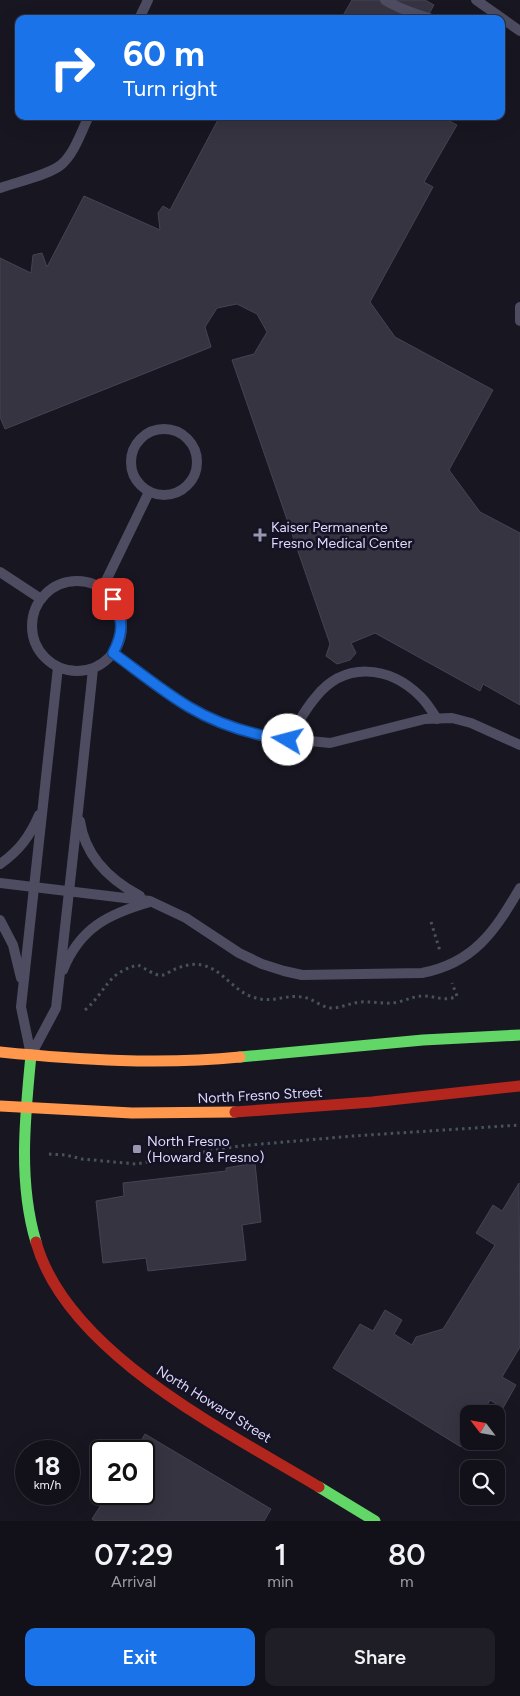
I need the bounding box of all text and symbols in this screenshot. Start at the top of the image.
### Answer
text: 60 m [123,33,205,75]
icon: right [40,35,105,100]
text: Turn right [123,75,218,102]
place label: Kaiser Permanente Fresno Medical Center [271,519,412,552]
marker: Kaiser Permanente Fresno Medical Center [253,528,267,542]
pin [92,578,134,620]
icon: arrive [99,585,127,613]
position arrow [261,713,313,765]
street label: North Fresno Street [197,1084,323,1107]
place label: North Fresno (Howard & Fresno) [147,1133,264,1166]
marker: North Fresno (Howard & Fresno) [131,1143,143,1155]
street label: North Howard Street [153,1362,274,1447]
north arrow [460,1405,505,1450]
map controls [460,1405,505,1505]
speed limit sign: 20 [90,1440,155,1505]
text: 18 [35,1451,60,1481]
button: search [460,1460,505,1505]
text: km/h [34,1478,61,1492]
text: 07:29 [94,1536,173,1573]
text: 1 [274,1536,287,1573]
text: 80 [388,1536,426,1573]
text: Arrival [111,1572,156,1591]
text: min [267,1572,294,1591]
text: m [400,1572,414,1591]
button: Exit [25,1628,255,1686]
button: Share [265,1628,495,1686]

